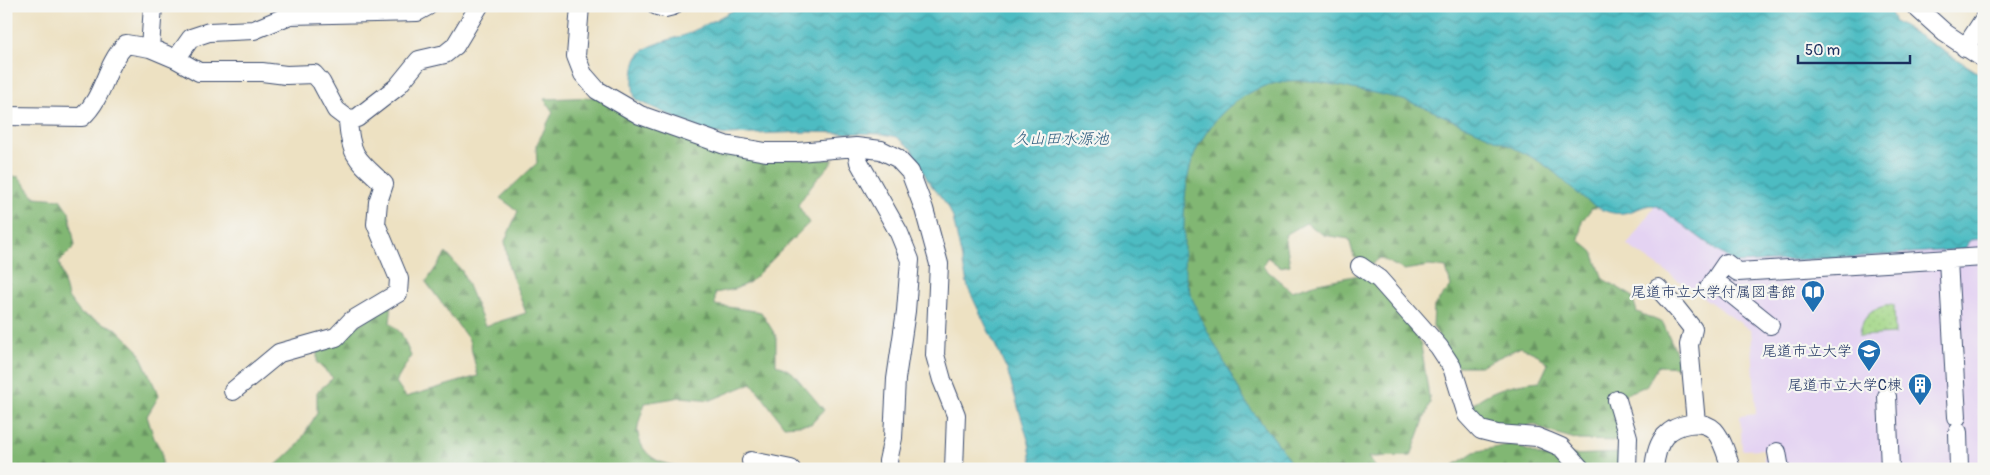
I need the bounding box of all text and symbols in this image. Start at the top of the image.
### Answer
scale bar [1798,32,1910,64]
text: 50 m [1805,41,1840,60]
water label: 久山田水源池 [1013,129,1110,149]
library icon: 尾道市立大学付属図書館 [1800,279,1826,313]
place label: 尾道市立大学付属図書館 [1631,283,1796,302]
school or university icon: 尾道市立大学 [1856,338,1882,372]
place label: 尾道市立大学 [1762,342,1852,361]
building icon: 尾道市立大学C棟 [1907,372,1933,406]
place label: 尾道市立大学C棟 [1788,376,1902,395]

